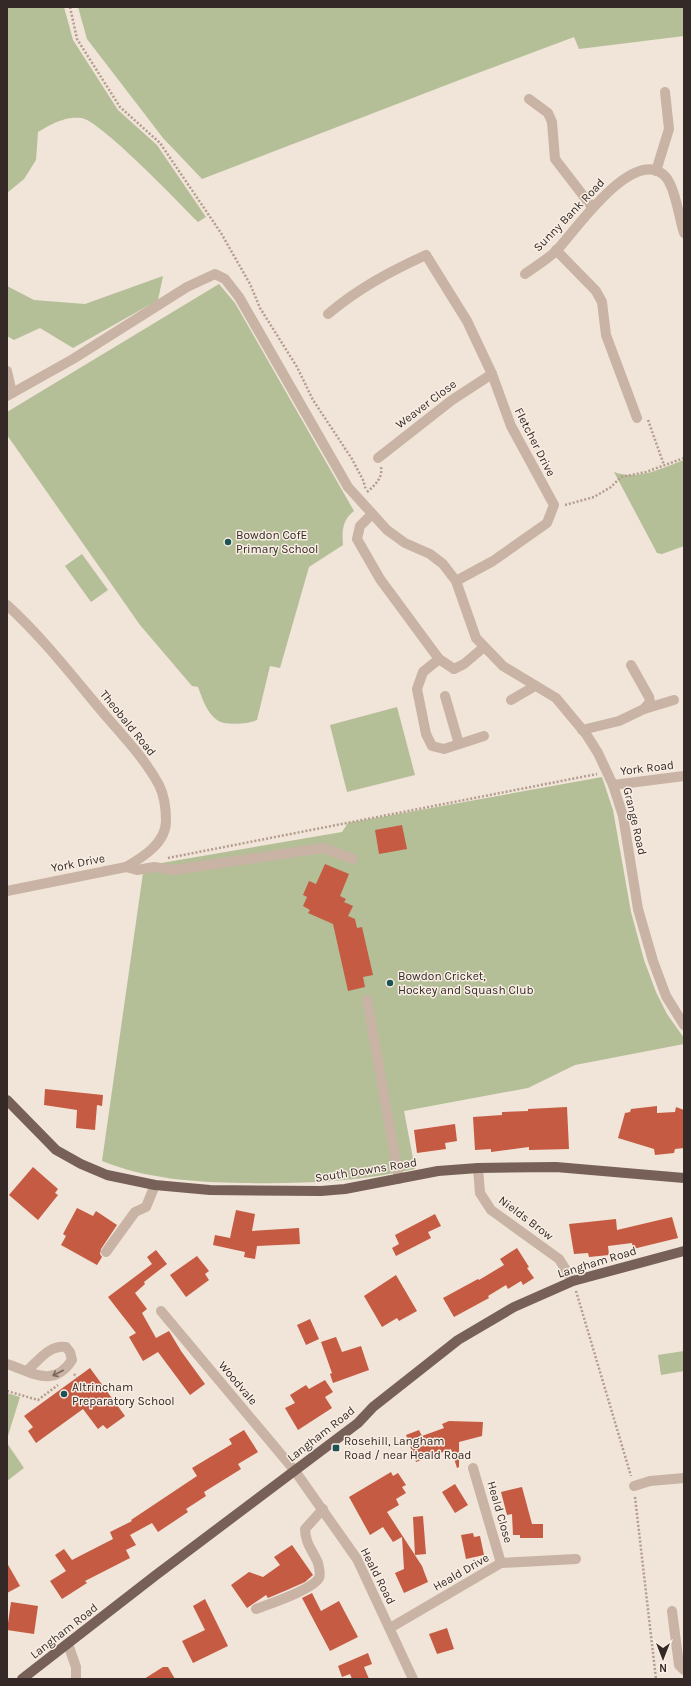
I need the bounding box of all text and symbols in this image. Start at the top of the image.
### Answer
street label: Sunny Bank Road [531,176,607,254]
street label: Weaver Close [393,377,459,431]
street label: Fletcher Drive [512,405,558,479]
place label: Bowdon CofE Primary School [236,528,318,556]
marker: Bowdon CofE Primary School [223,537,233,547]
street label: Theobald Road [97,687,159,759]
street label: York Road [619,758,675,778]
street label: Grange Road [620,786,650,856]
street label: York Drive [50,851,106,875]
place label: Bowdon Cricket, Hockey and Squash Club [398,969,534,997]
marker: Bowdon Cricket, Hockey and Squash Club [385,978,395,988]
street label: South Downs Road [314,1155,418,1185]
street label: Nields Brow [496,1193,556,1243]
street label: Langham Road [556,1243,638,1281]
street label: Woodvale [216,1358,260,1408]
one-way arrow [52,1369,64,1377]
place label: Altrincham Preparatory School [72,1380,175,1408]
marker: Altrincham Preparatory School [59,1389,69,1399]
street label: Langham Road [284,1403,358,1465]
place label: Rosehill, Langham Road / near Heald Road [344,1434,471,1462]
marker: Rosehill, Langham Road / near Heald Road [331,1443,341,1453]
street label: Heald Close [484,1479,516,1545]
street label: Heald Road [358,1545,398,1607]
street label: Heald Drive [431,1550,491,1594]
street label: Langham Road [27,1600,101,1662]
north arrow [643,1638,683,1678]
text: N [659,1661,667,1674]

